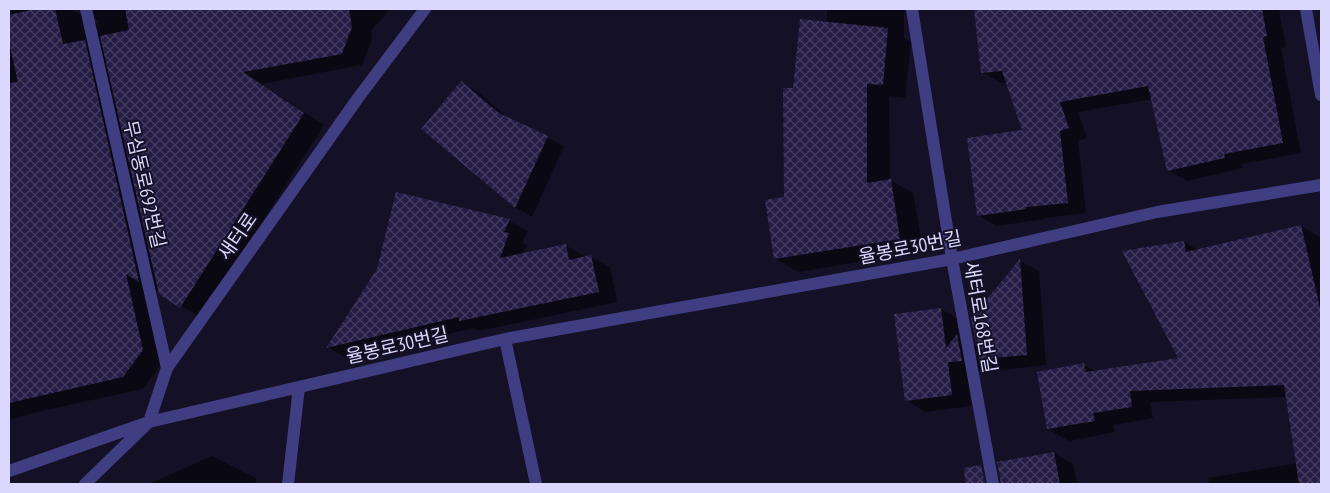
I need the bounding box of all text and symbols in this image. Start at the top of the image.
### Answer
street label: 무심동로692번길 [119,118,171,250]
street label: 새터로 [212,208,262,264]
street label: 율봉로30번길 [856,225,964,269]
street label: 새터로168번길 [959,259,1003,375]
street label: 율봉로30번길 [343,322,451,368]

